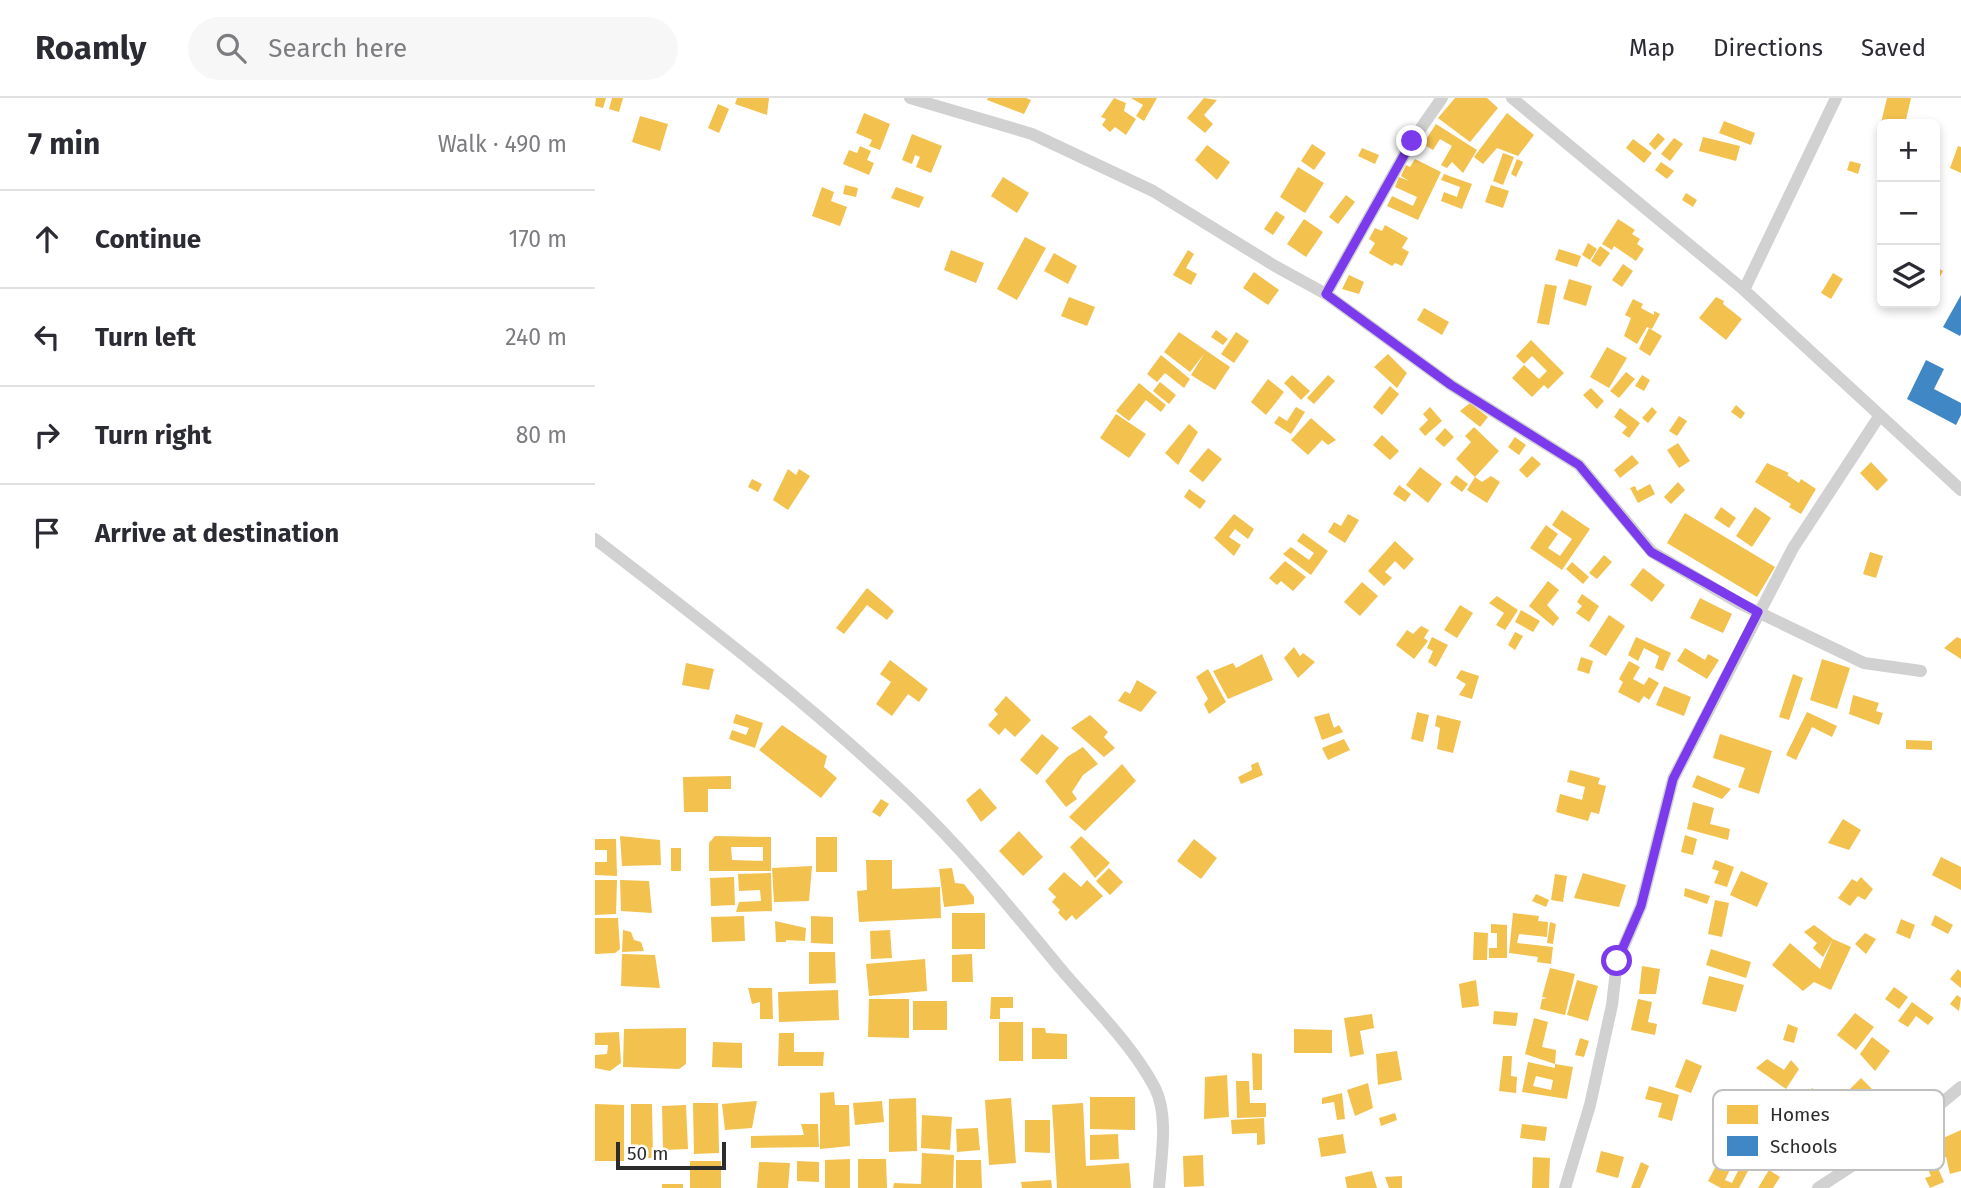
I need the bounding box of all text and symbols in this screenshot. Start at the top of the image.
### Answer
search box [188,17,678,80]
text: Roamly [35,28,146,68]
icon: search [212,29,250,67]
text: Search here [268,33,407,64]
text: Map [1629,34,1675,62]
text: Directions [1713,34,1823,62]
text: Saved [1861,34,1926,62]
map controls [1877,119,1940,308]
button: + [1877,119,1940,182]
route end [1396,125,1427,156]
text: 7 min [28,126,100,162]
text: Walk · 490 m [438,130,567,158]
button: − [1877,182,1940,245]
icon: ahead [28,220,66,258]
text: Continue [95,224,201,255]
text: 170 m [508,225,567,253]
button: layers [1877,245,1940,308]
icon: left [28,318,66,356]
text: Turn left [95,322,196,353]
text: 240 m [505,323,567,351]
icon: right [28,416,66,454]
text: Turn right [95,420,212,451]
text: 80 m [516,421,567,449]
icon: arrive [28,514,66,552]
text: Arrive at destination [95,518,339,549]
route start [1601,945,1632,976]
legend [1713,1090,1944,1170]
text: Homes [1770,1103,1830,1126]
text: Schools [1770,1135,1837,1158]
scale bar [616,1139,726,1171]
text: 50 m [627,1142,668,1165]

